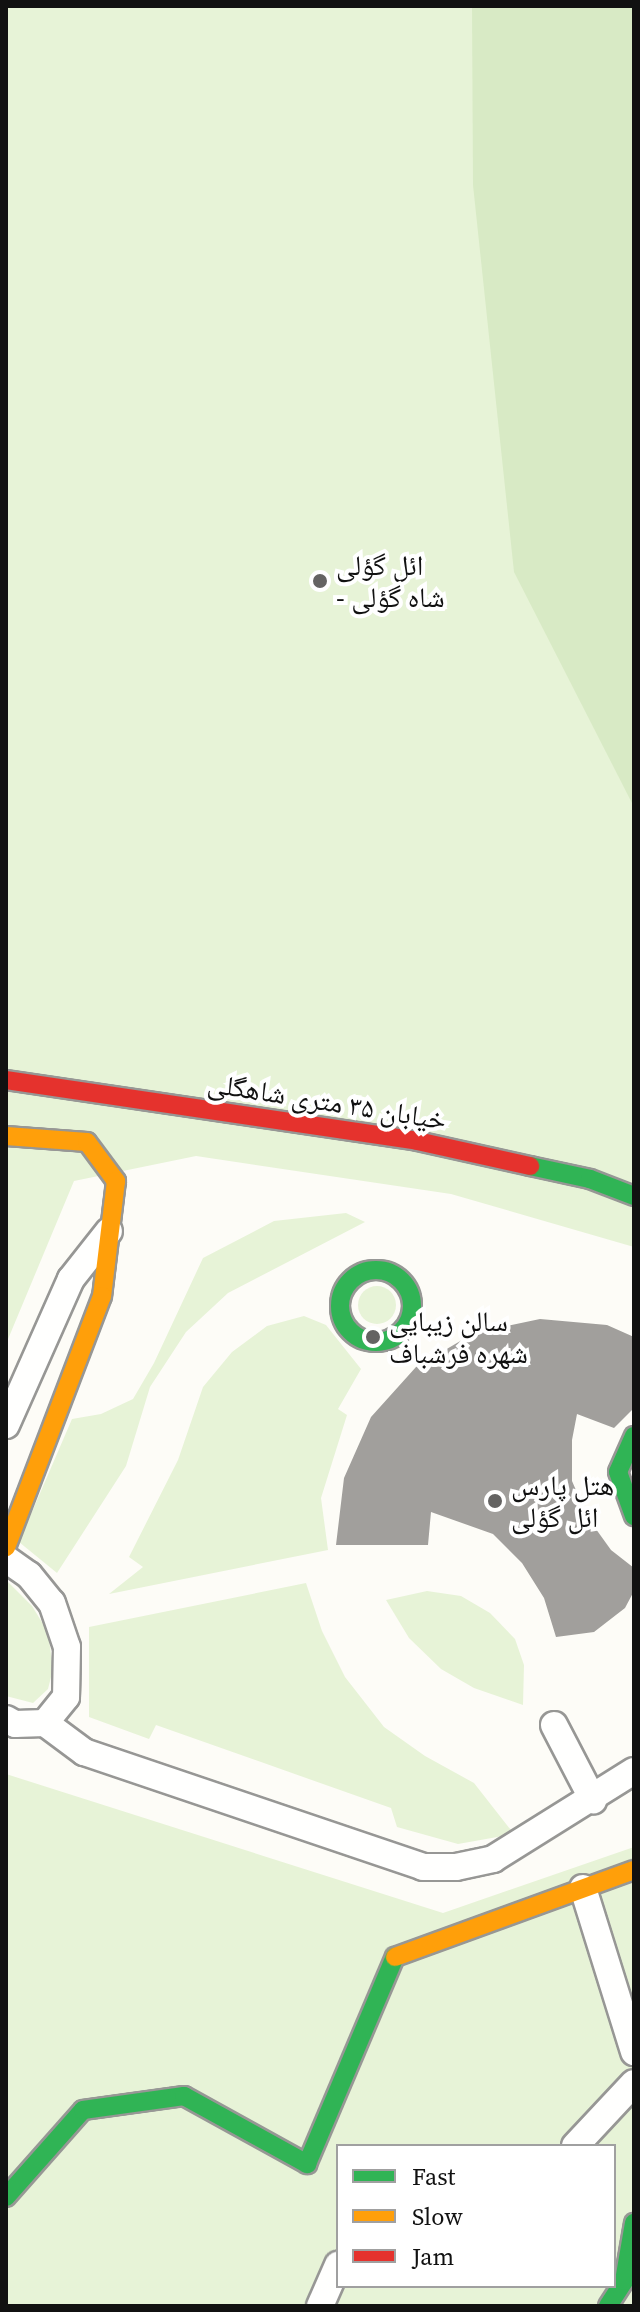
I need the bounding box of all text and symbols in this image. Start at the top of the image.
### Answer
place label: ائل گؤلی - شاه گؤلی [336,548,445,614]
marker: ائل گؤلی - شاه گؤلی [311,572,329,590]
street label: خیابان ۳۵ متری شاهگلی [205,1066,449,1136]
place label: سالن زیبایی شهره فرشباف [389,1304,528,1370]
marker: سالن زیبایی شهره فرشباف [364,1328,382,1346]
place label: هتل پارس ائل گؤلی [511,1468,614,1534]
marker: هتل پارس ائل گؤلی [486,1492,504,1510]
legend [336,2144,616,2288]
text: Fast [412,2160,455,2193]
text: Slow [412,2200,463,2233]
text: Jam [412,2240,454,2273]

